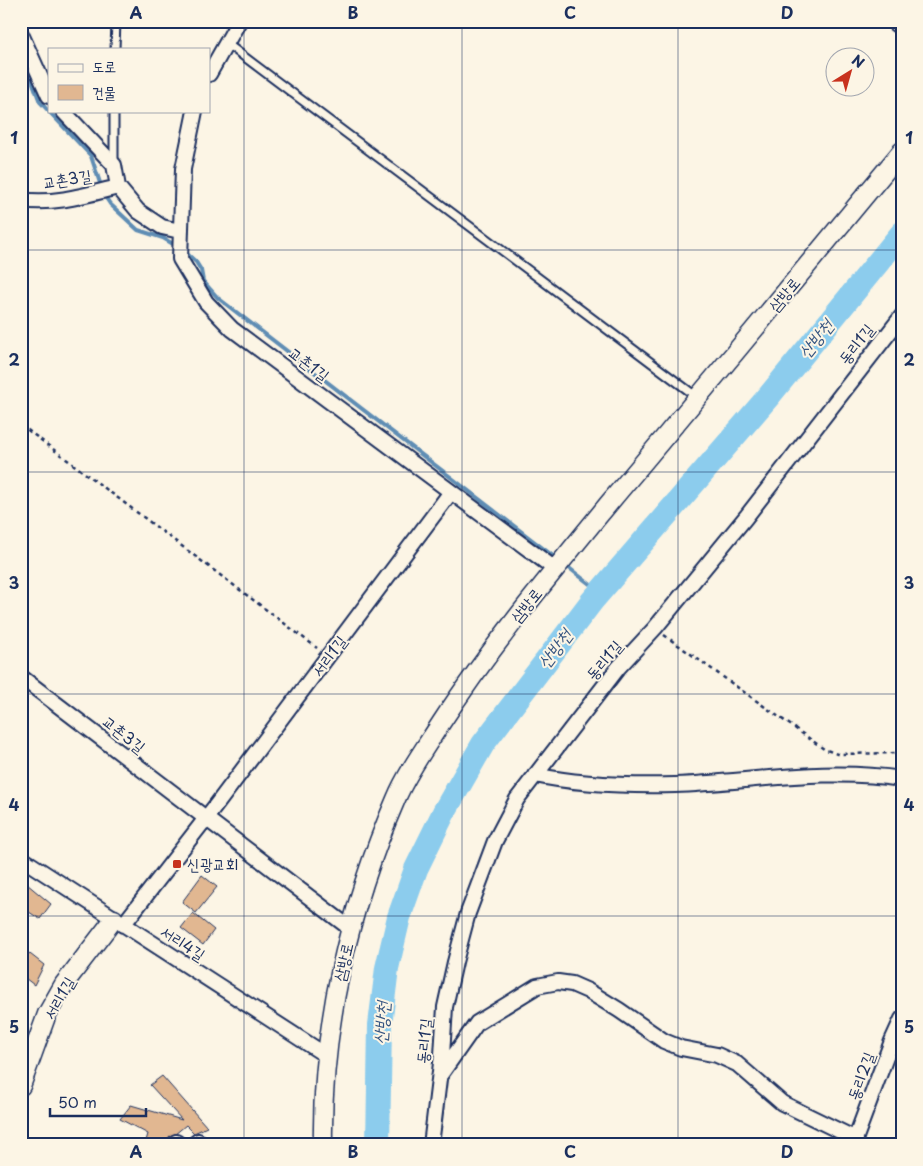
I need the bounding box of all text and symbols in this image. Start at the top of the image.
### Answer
text: A [130,0,143,24]
text: B [348,0,359,24]
text: C [564,0,576,24]
text: D [781,0,793,24]
legend [48,48,210,112]
north arrow [826,48,876,98]
text: N [847,49,869,73]
text: 도로 [92,54,116,77]
text: 건물 [92,80,116,103]
text: 1 [10,125,18,149]
text: 1 [905,125,913,149]
street label: 교촌3길 [41,162,93,194]
street label: 삼방로 [762,271,805,316]
water label: 산방천 [791,311,840,363]
street label: 동리1길 [832,318,879,369]
street label: 교촌1길 [284,340,335,387]
text: 2 [8,347,20,371]
text: 2 [903,347,915,371]
text: 3 [9,570,19,594]
text: 3 [904,570,914,594]
street label: 삼방로 [504,582,547,627]
water label: 산방천 [530,621,579,674]
street label: 서리1길 [305,630,352,681]
street label: 동리1길 [579,634,627,685]
street label: 교촌3길 [98,709,151,758]
text: 4 [9,792,20,816]
text: 4 [904,792,915,816]
place label: 신광교회 [187,851,239,875]
marker: 신광교회 [171,858,183,870]
street label: 서리4길 [156,919,211,966]
street label: 삼방로 [326,940,358,983]
street label: 서리1길 [36,972,80,1023]
water label: 산방천 [366,999,396,1046]
text: 5 [9,1014,19,1038]
text: 5 [904,1014,914,1038]
street label: 동리1길 [409,1017,437,1065]
street label: 동리2길 [840,1048,880,1103]
scale bar [50,1086,146,1118]
text: 50 m [58,1090,97,1113]
text: A [130,1139,143,1163]
text: B [348,1139,359,1163]
text: C [564,1139,576,1163]
text: D [781,1139,793,1163]

